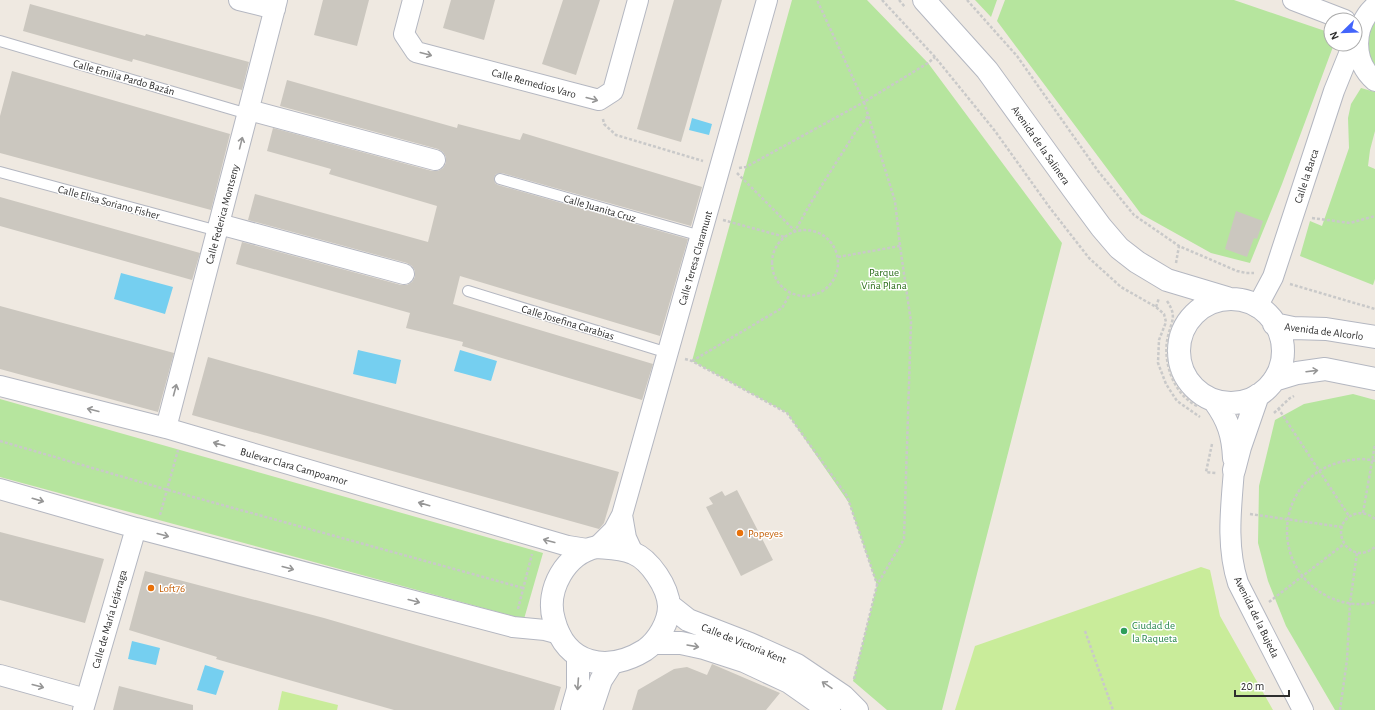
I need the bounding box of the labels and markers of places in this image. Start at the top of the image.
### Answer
marker: Popeyes [735,528,745,538]
place label: Popeyes [748,528,783,539]
marker: Loft76 [146,583,156,593]
place label: Loft76 [159,583,185,594]
place label: Ciudad de la Raqueta [1132,620,1177,644]
marker: Ciudad de la Raqueta [1119,626,1129,636]

